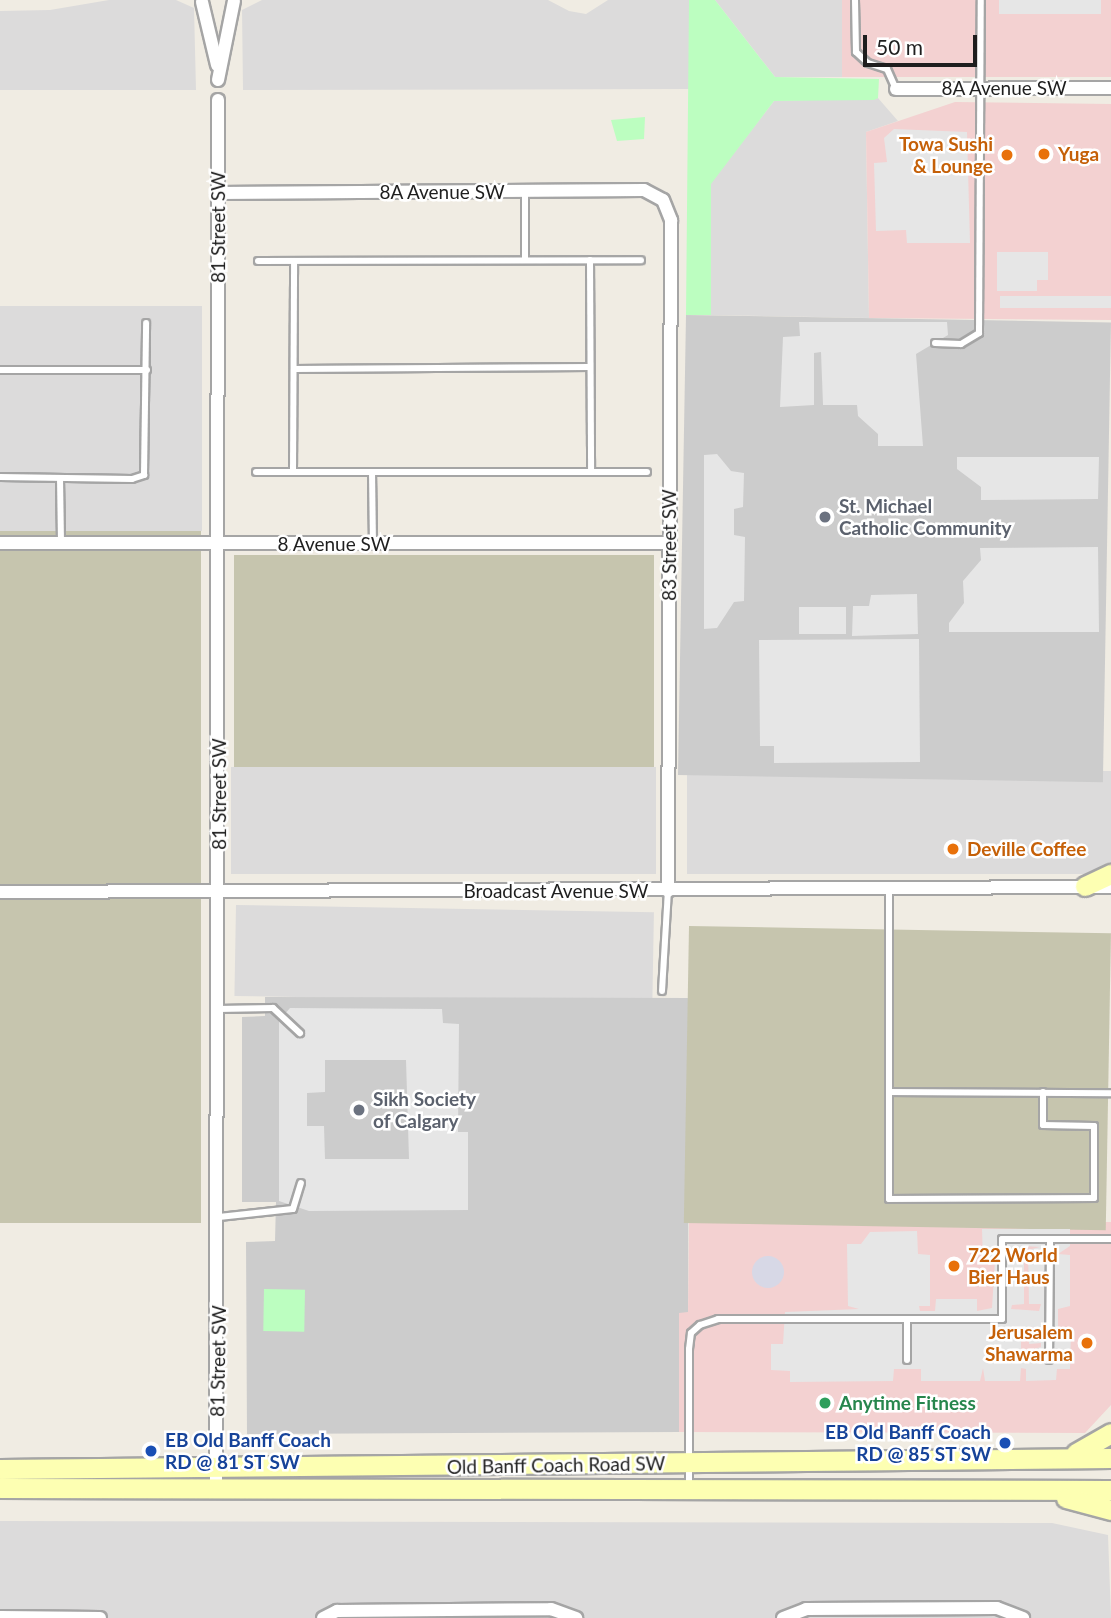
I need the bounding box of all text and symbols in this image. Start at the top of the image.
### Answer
scale bar [866,21,980,65]
text: 50 m [876,34,923,59]
street label: 8A Avenue SW [941,77,1067,99]
place label: Towa Sushi & Lounge [899,133,993,177]
place label: Yuga [1058,143,1099,165]
marker: Yuga [1036,146,1052,162]
marker: Towa Sushi & Lounge [999,147,1015,163]
street label: 81 Street SW [207,171,229,283]
street label: 8A Avenue SW [379,181,505,203]
street label: 83 Street SW [658,489,680,601]
place label: St. Michael Catholic Community [839,495,1012,539]
marker: St. Michael Catholic Community [817,509,833,525]
street label: 8 Avenue SW [277,533,391,555]
street label: 81 Street SW [208,738,230,850]
place label: Deville Coffee [967,838,1086,860]
marker: Deville Coffee [945,841,961,857]
street label: Broadcast Avenue SW [463,880,649,902]
place label: Sikh Society of Calgary [373,1088,476,1132]
marker: Sikh Society of Calgary [351,1102,367,1118]
place label: 722 World Bier Haus [968,1244,1058,1288]
marker: 722 World Bier Haus [946,1258,962,1274]
street label: 81 Street SW [206,1305,230,1417]
place label: Jerusalem Shawarma [985,1321,1073,1365]
marker: Jerusalem Shawarma [1079,1335,1095,1351]
place label: Anytime Fitness [839,1392,976,1414]
marker: Anytime Fitness [817,1395,833,1411]
place label: EB Old Banff Coach RD @ 85 ST SW [825,1421,991,1465]
place label: EB Old Banff Coach RD @ 81 ST SW [165,1429,331,1473]
marker: EB Old Banff Coach RD @ 85 ST SW [997,1435,1013,1451]
marker: EB Old Banff Coach RD @ 81 ST SW [143,1443,159,1459]
street label: Old Banff Coach Road SW [446,1452,666,1478]

